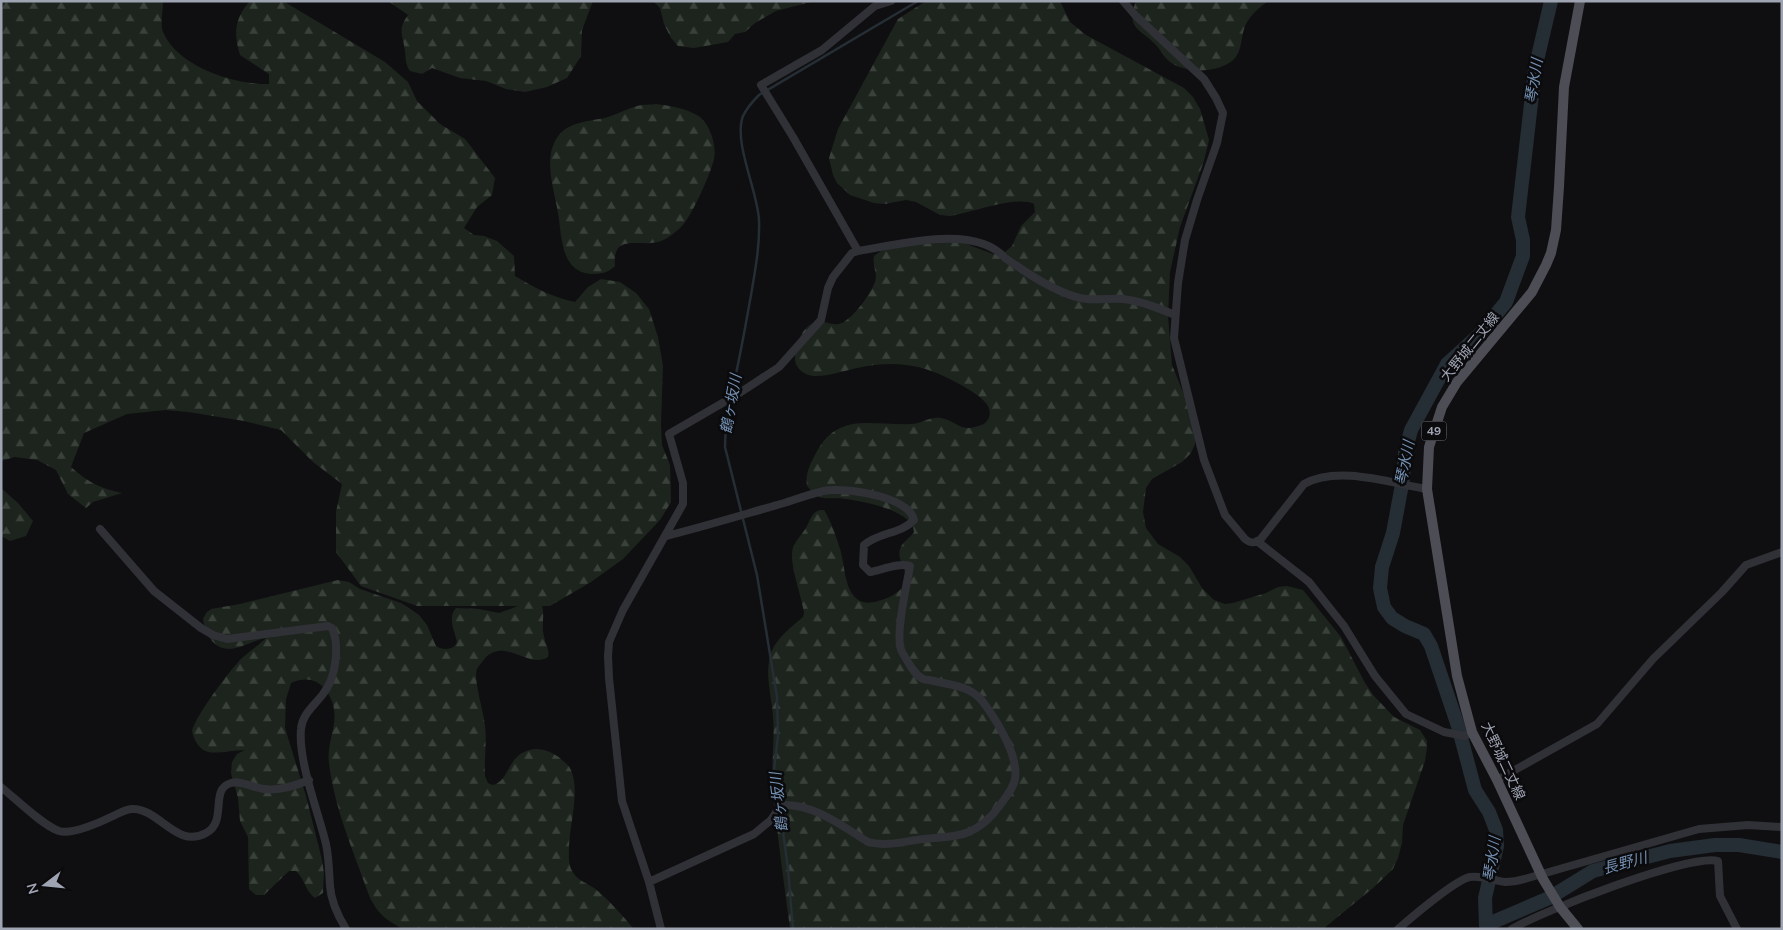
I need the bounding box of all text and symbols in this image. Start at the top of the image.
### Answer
water label: 琴水川 [1521,55,1548,105]
street label: 大野城二丈線 [1436,308,1504,386]
water label: 鶴ヶ坂川 [716,371,746,435]
road number: 49 [1422,422,1446,441]
water label: 琴水川 [1391,437,1419,487]
street label: 大野城二丈線 [1477,719,1529,803]
water label: 鶴ヶ坂川 [765,769,793,833]
water label: 琴水川 [1479,833,1505,883]
water label: 長野川 [1601,847,1651,878]
north arrow [20,860,70,910]
text: N [22,881,44,896]

